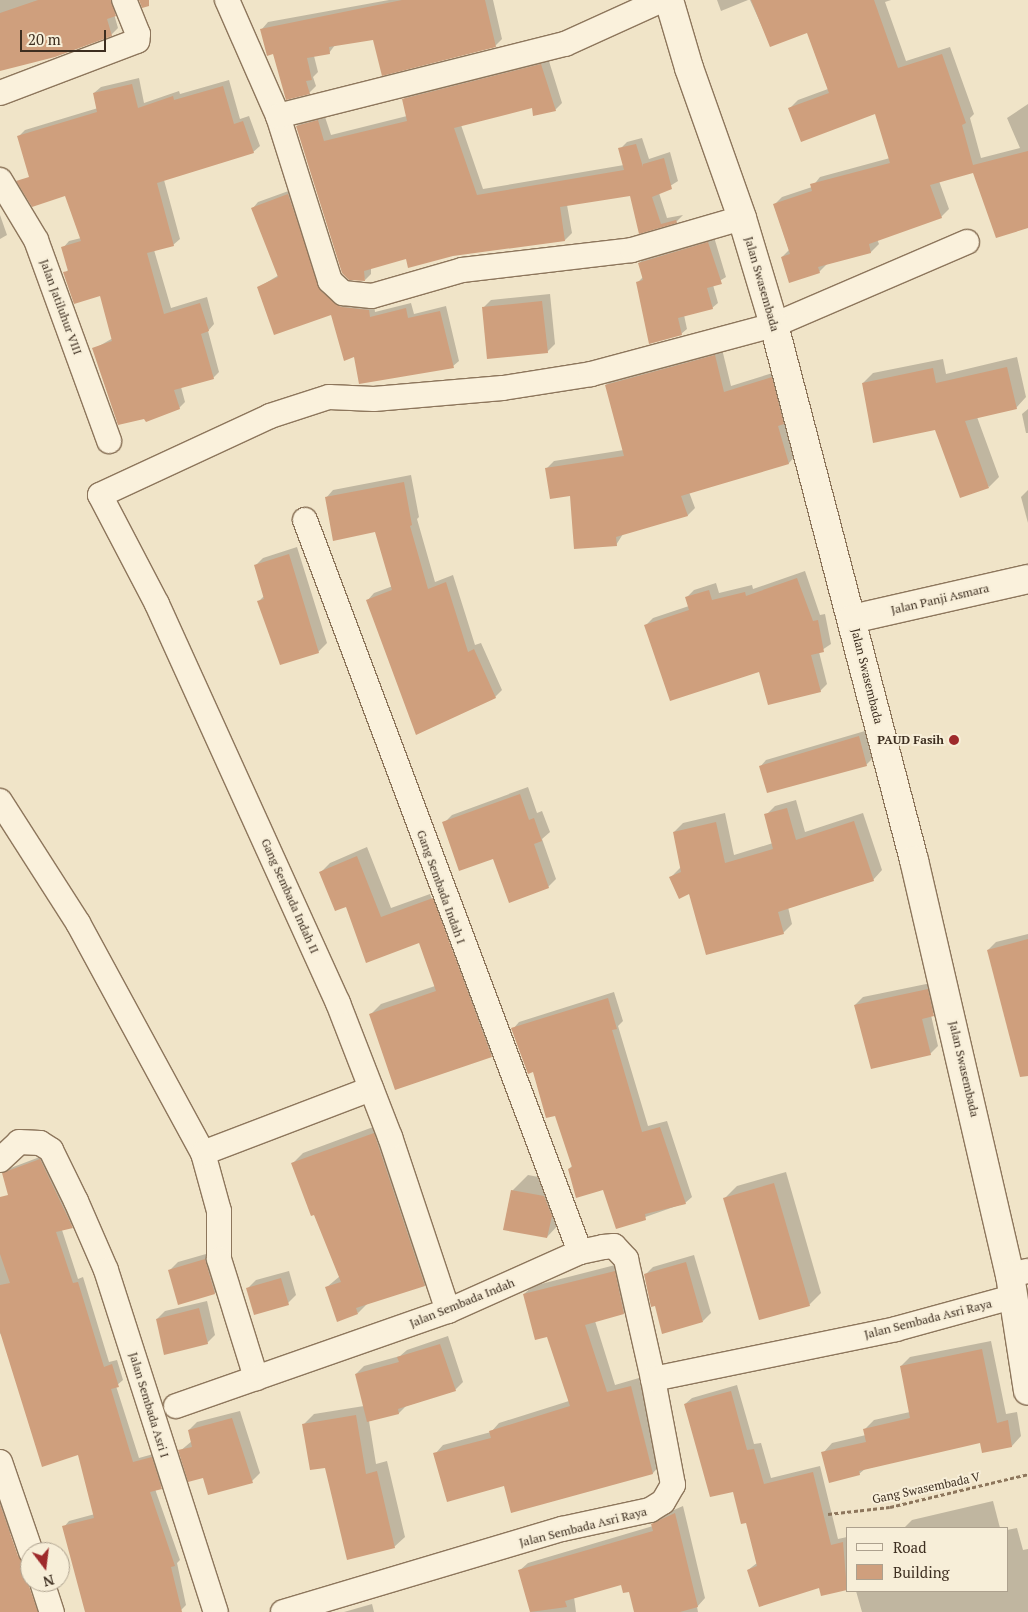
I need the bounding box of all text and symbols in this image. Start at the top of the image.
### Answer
scale bar [22,20,109,52]
text: 20 m [28,29,61,49]
street label: Jalan Swasembada [742,235,782,333]
street label: Jalan Jatiluhur VIII [37,257,85,357]
street label: Jalan Panji Asmara [889,581,991,617]
street label: Jalan Swasembada [848,627,886,725]
place label: PAUD Fasih [877,733,944,747]
marker: PAUD Fasih [948,734,960,746]
street label: Gang Sembada Indah I [414,828,468,946]
street label: Gang Sembada Indah II [258,836,322,956]
street label: Jalan Swasembada [946,1020,982,1118]
street label: Jalan Sembada Indah [407,1275,517,1331]
street label: Jalan Sembada Asri Raya [863,1296,993,1342]
street label: Jalan Sembada Asri I [126,1350,172,1460]
street label: Gang Swasembada V [871,1470,981,1506]
street label: Jalan Sembada Asri Raya [518,1504,648,1550]
legend [846,1527,1008,1592]
text: Road [893,1537,926,1557]
north arrow [20,1542,70,1592]
text: Building [893,1562,950,1582]
text: N [41,1570,56,1592]

